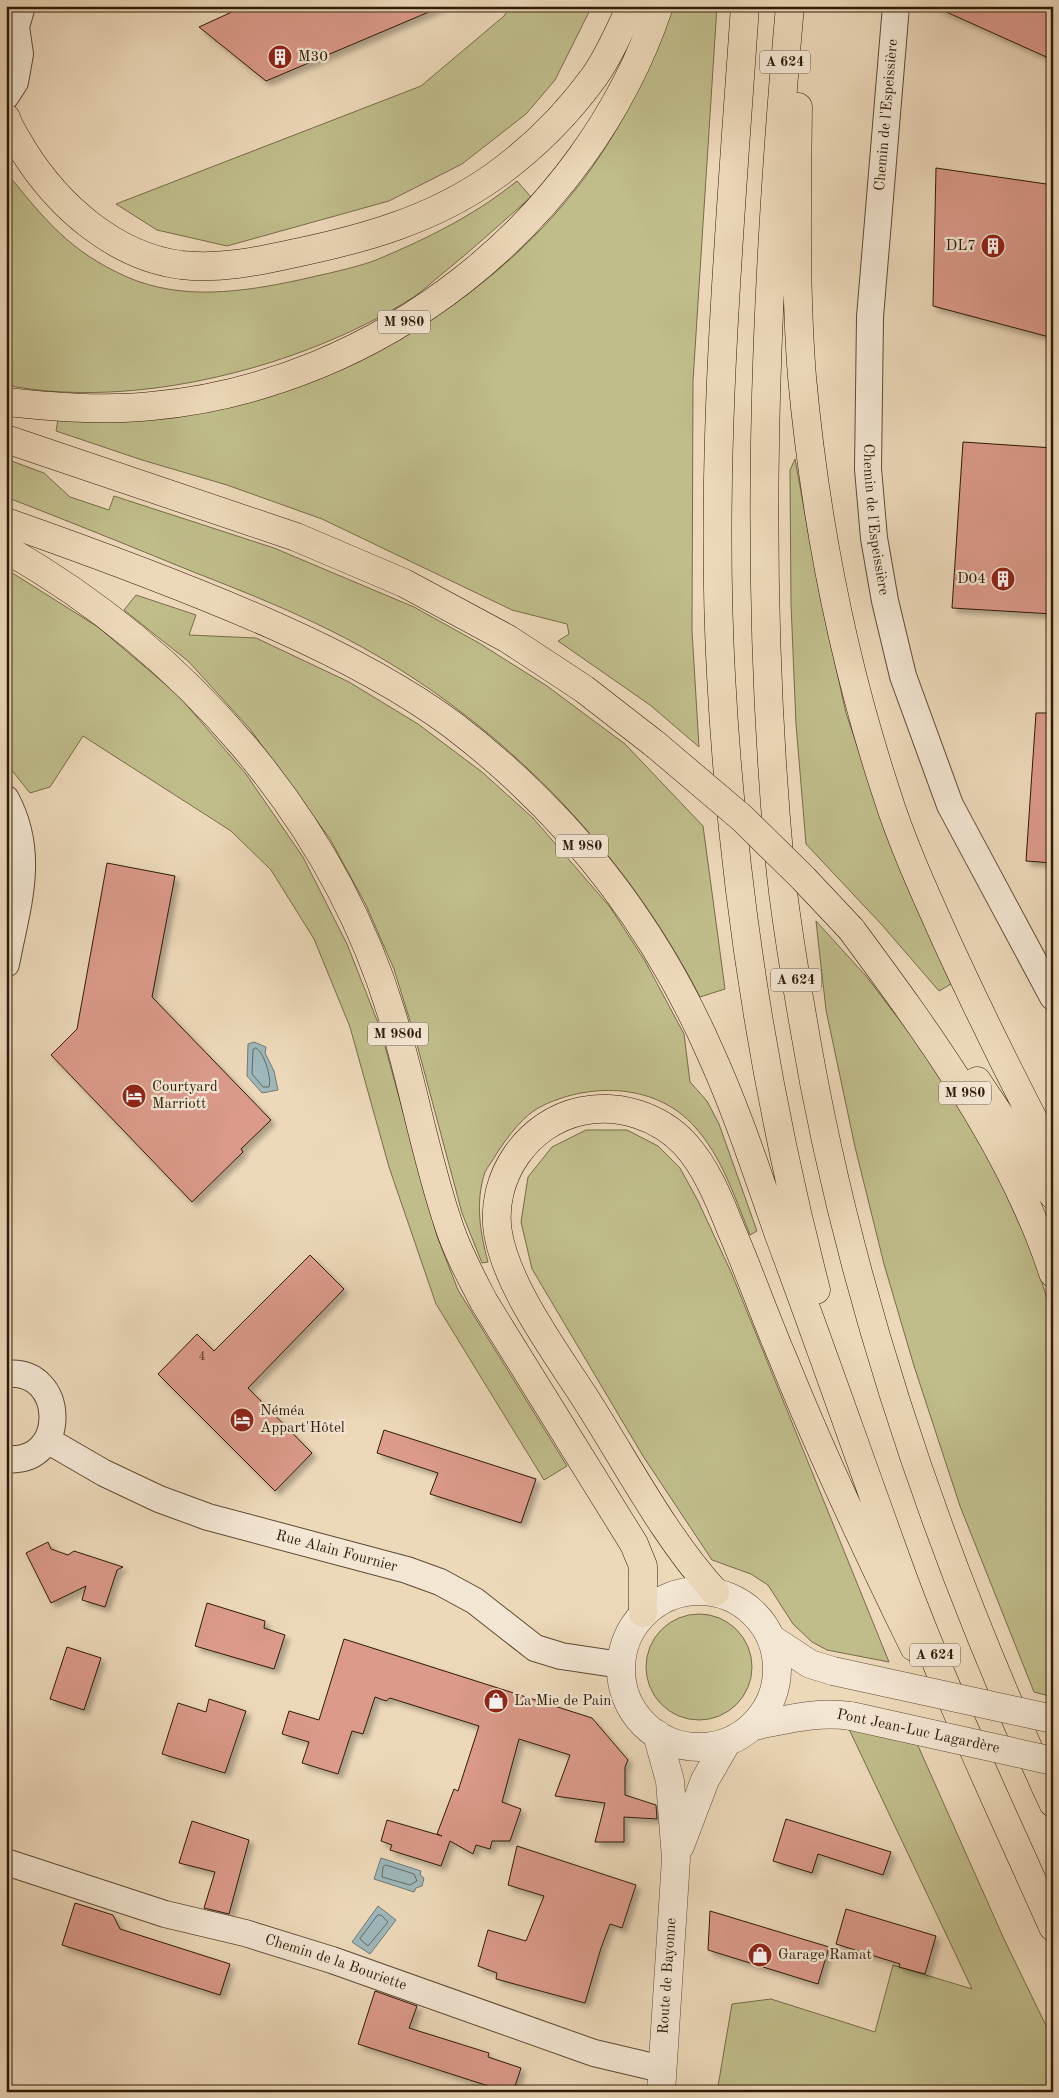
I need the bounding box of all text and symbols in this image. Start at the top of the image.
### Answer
street label: Chemin de l'Espeissière [873,38,901,192]
building icon: M30 [267,44,293,70]
place label: M30 [298,50,328,65]
road number: A 624 [760,51,810,74]
building icon: DL7 [980,233,1006,259]
place label: DL7 [946,239,976,254]
road number: M 980 [378,311,430,334]
street label: Chemin de l'Espeissière [860,443,891,597]
building icon: D04 [990,566,1016,592]
place label: D04 [957,572,986,587]
road number: M 980 [556,834,608,858]
road number: A 624 [771,968,821,992]
road number: M 980d [368,1022,428,1046]
place label: Courtyard Marriott [152,1080,218,1112]
road number: M 980 [939,1082,991,1104]
hotel icon: Courtyard Marriott [121,1083,147,1109]
house number: 4 [199,1351,206,1363]
place label: Néméa Appart'Hôtel [260,1404,345,1436]
hotel icon: Néméa Appart'Hôtel [229,1407,255,1433]
street label: Rue Alain Fournier [274,1528,399,1575]
road number: A 624 [910,1644,960,1666]
shop icon: La Mie de Pain [483,1688,509,1714]
place label: La Mie de Pain [514,1694,611,1709]
street label: Pont Jean-Luc Lagardère [835,1707,1001,1757]
street label: Route de Bayonne [656,1917,680,2035]
street label: Chemin de la Bouriette [263,1932,409,1993]
shop icon: Garage Ramat [747,1942,773,1968]
place label: Garage Ramat [778,1948,872,1963]

